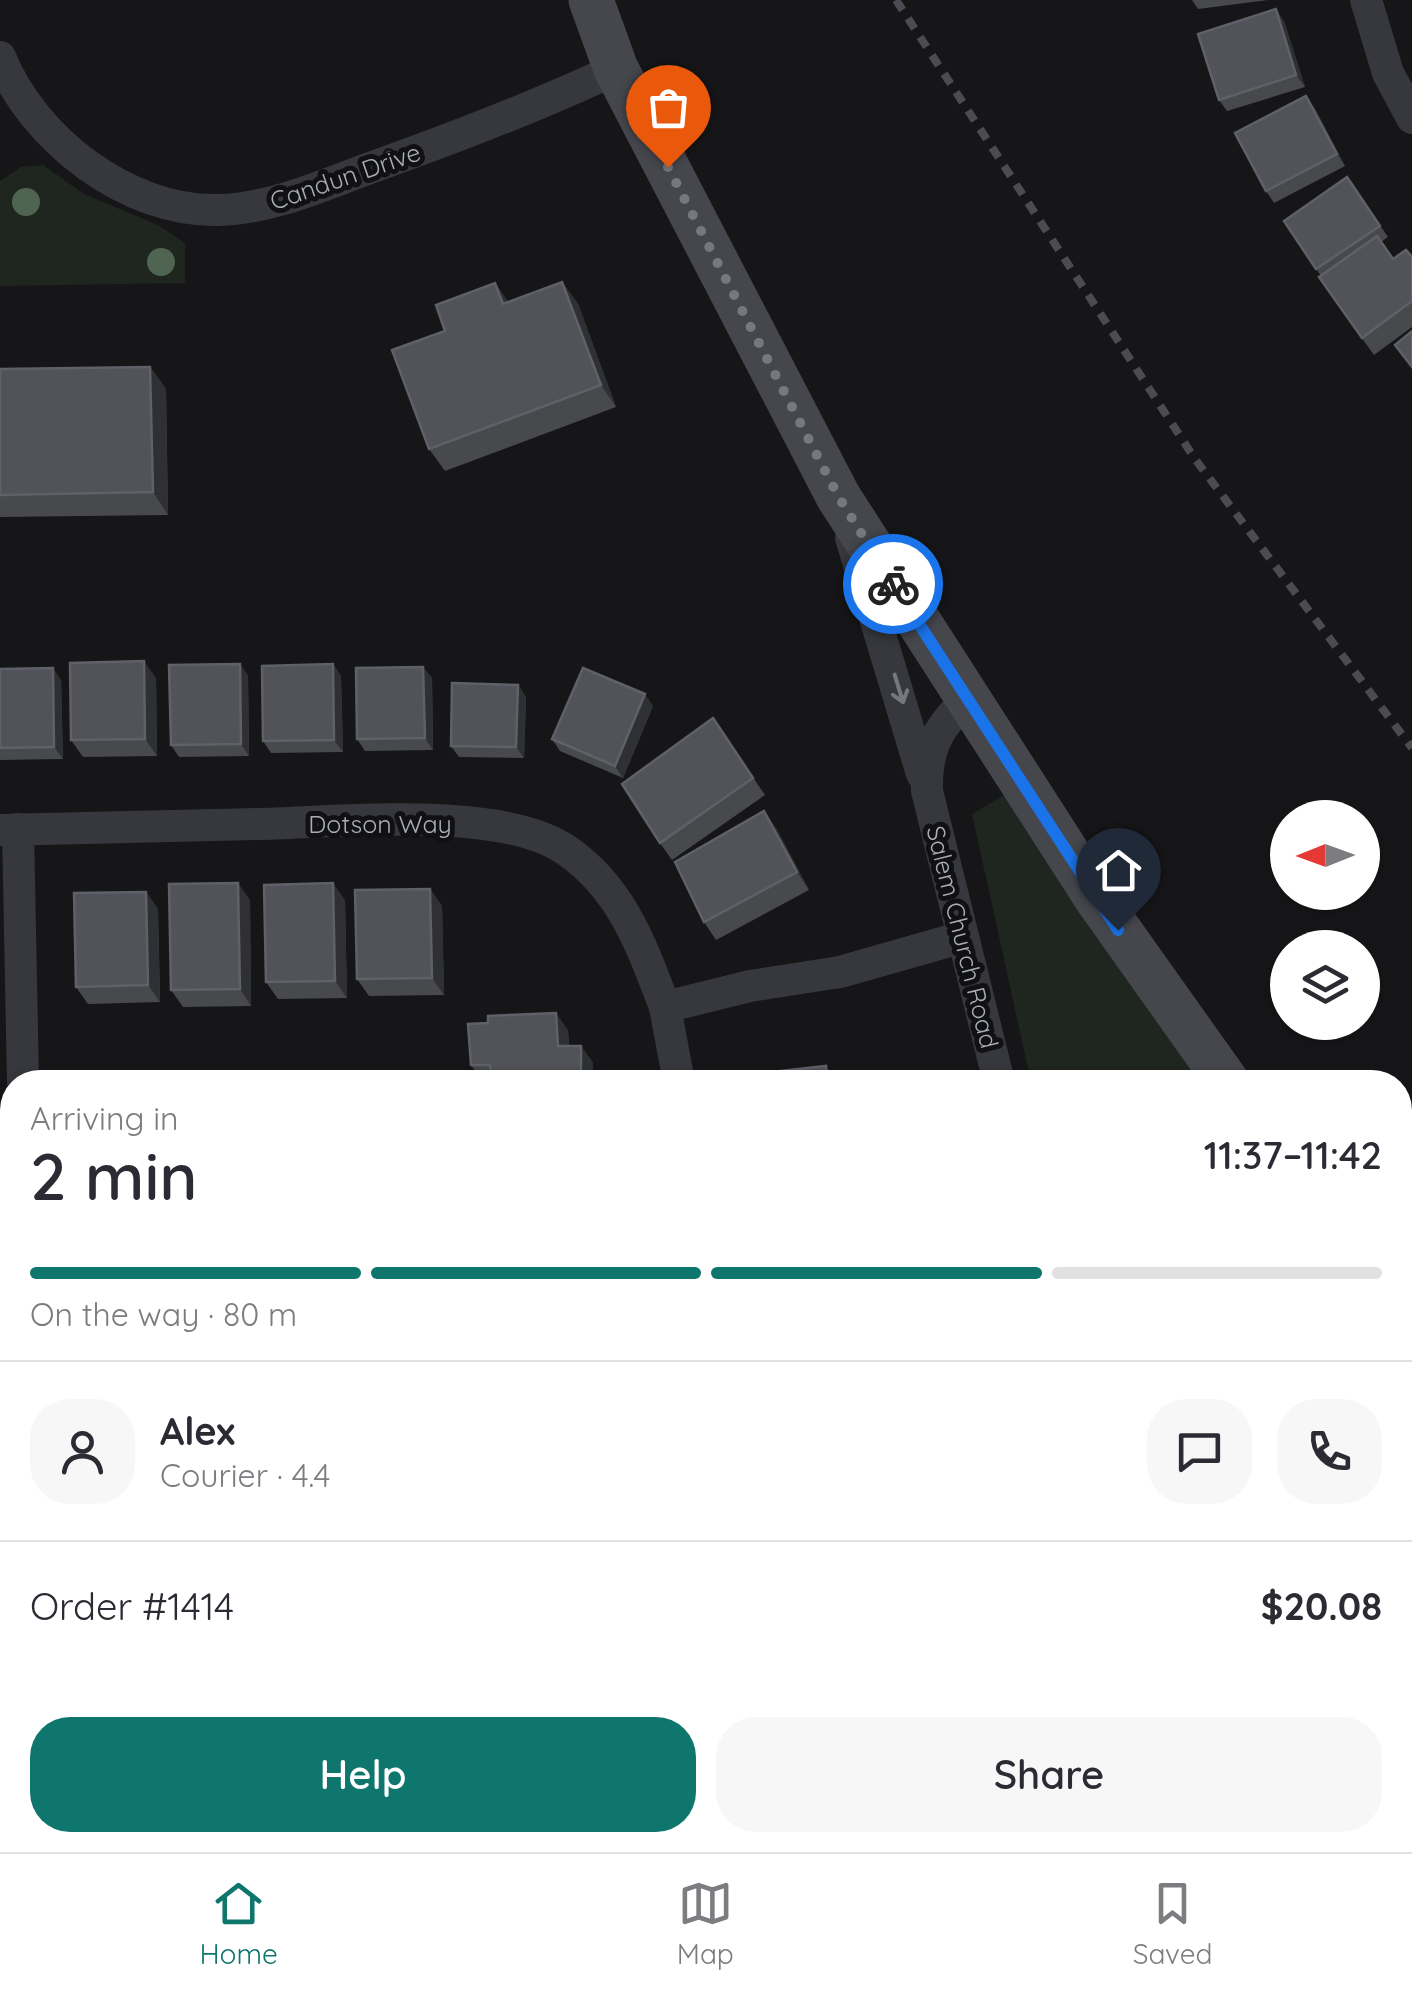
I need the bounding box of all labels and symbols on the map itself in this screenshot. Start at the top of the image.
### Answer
pin [626,65,711,168]
street label: Candun Drive [266,136,424,216]
courier [843,534,943,634]
one-way arrow [891,673,909,704]
north arrow [1270,800,1380,910]
street label: Dotson Way [308,808,452,839]
street label: Salem Church Road [920,823,1006,1051]
pin [1076,828,1161,931]

